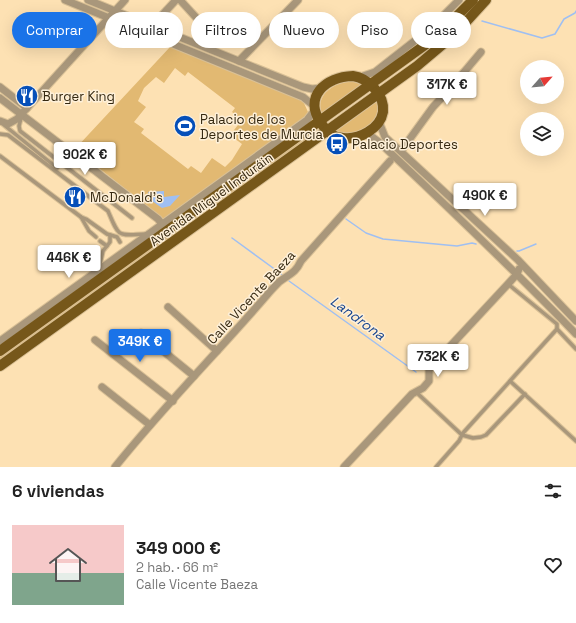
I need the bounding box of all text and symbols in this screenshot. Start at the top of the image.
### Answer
chip: Comprar [12,12,97,48]
chip: Alquilar [105,12,183,48]
chip: Filtros [191,12,261,48]
chip: Nuevo [269,12,339,48]
chip: Piso [347,12,403,48]
chip: Casa [411,12,471,48]
north arrow [520,60,564,104]
map controls [520,60,564,156]
pin: 317K € [414,72,480,106]
text: 317K € [426,76,468,93]
restaurant icon: Burger King [14,83,40,109]
place label: Burger King [42,88,115,105]
place label: Palacio de los Deportes de Murcia [200,111,323,143]
button: layers [520,112,564,156]
sports icon: Palacio de los Deportes de Murcia [172,113,198,139]
bus stop icon: Palacio Deportes [324,131,350,157]
place label: Palacio Deportes [352,136,458,153]
pin: 902K € [52,142,118,176]
text: 902K € [63,146,107,163]
street label: Avenida Miguel Induráin [146,149,276,250]
pin: 490K € [452,183,518,217]
restaurant icon: McDonald's [62,184,88,210]
text: 490K € [463,187,507,204]
place label: McDonald's [90,189,163,206]
pin: 446K € [36,245,102,279]
street label: Calle Vicente Baeza [204,247,300,348]
text: 446K € [47,249,91,266]
water label: Landrona [327,292,390,345]
pin: 349K € [107,329,173,363]
text: 349K € [118,333,162,350]
pin: 732K € [405,344,471,378]
text: 732K € [416,348,460,365]
text: 6 viviendas [12,480,104,502]
icon: filters [542,480,564,502]
text: 349 000 € [136,537,221,559]
icon: home [44,541,92,589]
icon: heart [542,554,564,576]
text: 2 hab. · 66 m² [136,559,218,576]
text: Calle Vicente Baeza [136,576,258,593]

